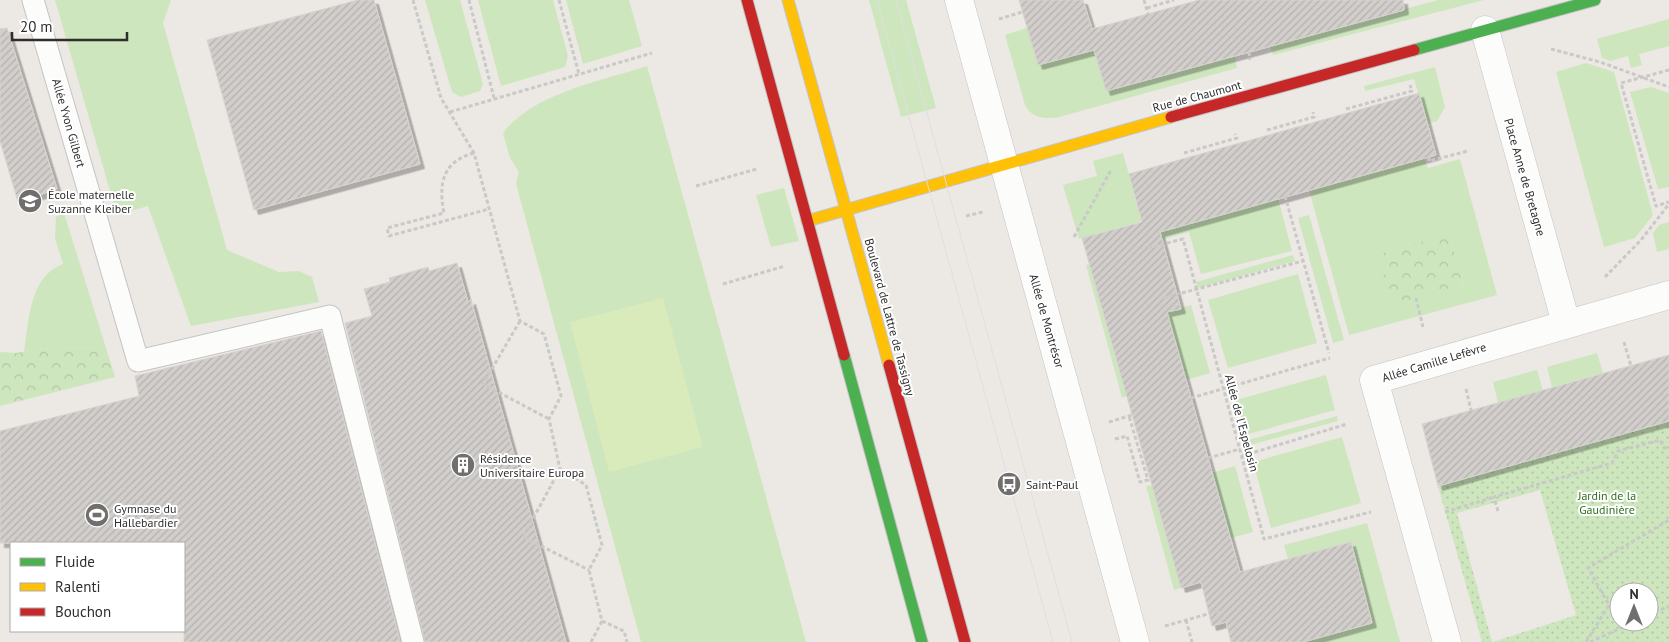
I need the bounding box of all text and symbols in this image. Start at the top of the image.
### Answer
scale bar [12,10,128,42]
text: 20 m [20,17,53,36]
street label: Allée Yvon Gilbert [49,77,89,169]
street label: Rue de Chaumont [1151,77,1243,115]
street label: Place Anne de Bretagne [1501,116,1549,238]
place label: École maternelle Suzanne Kleiber [48,187,134,216]
school or university icon: École maternelle Suzanne Kleiber [17,188,43,214]
street label: Boulevard de Lattre de Tassigny [862,237,918,398]
street label: Allée de Montrésor [1026,272,1068,370]
street label: Allée Camille Lefèvre [1380,339,1488,385]
street label: Allée de l'Espelosin [1222,373,1262,473]
place label: Résidence Universitaire Europa [480,451,584,480]
building icon: Résidence Universitaire Europa [450,452,476,478]
bus stop icon: Saint-Paul [996,471,1022,497]
place label: Saint-Paul [1026,477,1079,492]
park label: Jardin de la Gaudinière [1577,488,1636,517]
place label: Gymnase du Hallebardier [114,501,177,530]
sports icon: Gymnase du Hallebardier [84,502,110,528]
legend [10,542,185,632]
text: Fluide [55,552,95,571]
text: Ralenti [55,577,101,596]
north arrow [1609,582,1659,632]
text: N [1629,585,1639,603]
text: Bouchon [55,602,111,621]

